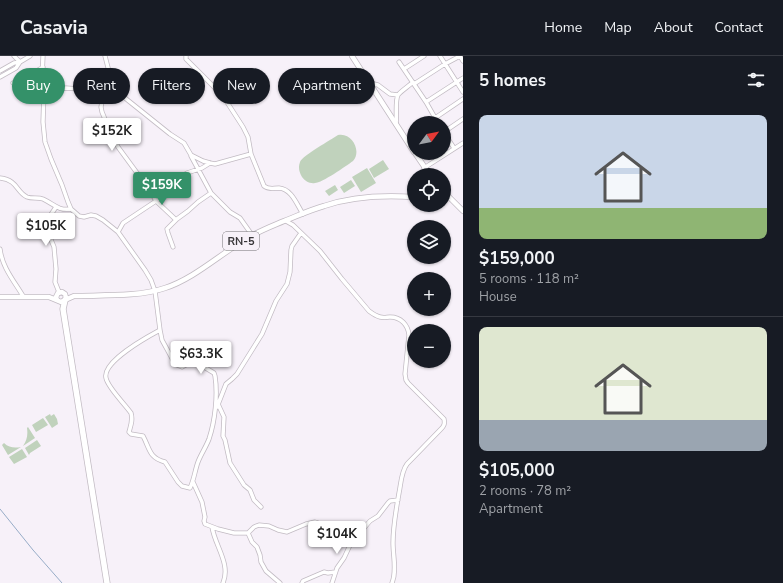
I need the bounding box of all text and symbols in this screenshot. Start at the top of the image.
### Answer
text: Casavia [20,15,88,41]
text: Home [544,18,582,37]
text: Map [604,18,632,37]
text: About [654,18,693,37]
text: Contact [715,18,763,37]
chip: Buy [12,68,65,104]
chip: Rent [73,68,130,104]
chip: Filters [138,68,205,104]
chip: New [213,68,270,104]
chip: Apartment [278,68,375,104]
text: 5 homes [479,69,546,92]
icon: filters [745,69,767,91]
north arrow [407,116,451,160]
map controls [407,116,451,368]
pin: $152K [84,118,140,152]
text: $152K [92,122,132,140]
icon: home [587,141,659,213]
button: locate [407,168,451,212]
pin: $159K [134,172,190,206]
text: $159K [142,176,182,194]
pin: $105K [18,213,74,247]
text: $105K [26,217,66,235]
button: layers [407,220,451,264]
road number: RN-5 [223,232,259,250]
text: $159,000 [479,247,555,270]
text: 5 rooms · 118 m² [479,270,579,288]
button: + [407,272,451,316]
text: House [479,288,517,306]
button: − [407,324,451,368]
pin: $63.3K [168,341,234,375]
text: $63.3K [179,345,223,363]
icon: home [587,353,659,425]
text: $105,000 [479,459,555,482]
text: 2 rooms · 78 m² [479,482,571,500]
text: Apartment [479,500,542,518]
pin: $104K [309,521,365,555]
text: $104K [317,525,357,543]

